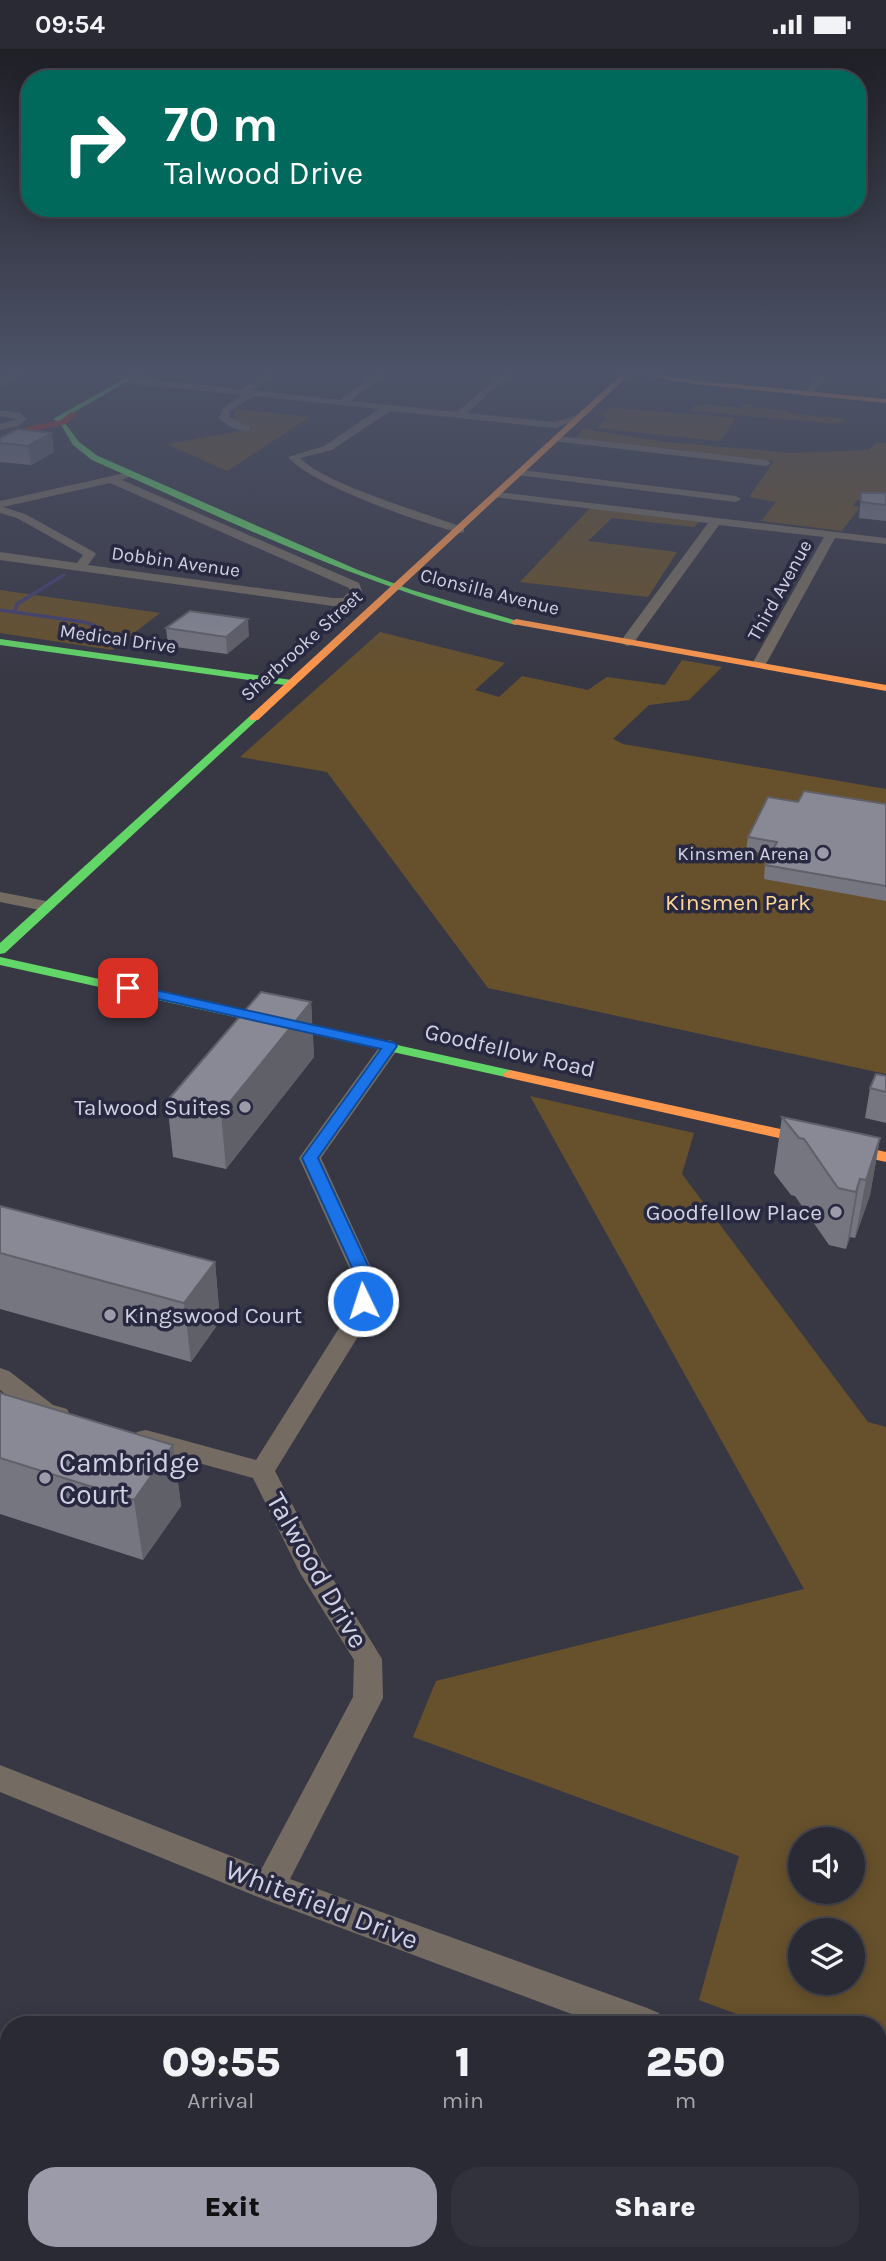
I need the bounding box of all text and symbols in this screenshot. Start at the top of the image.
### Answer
text: 09:54 [35,9,105,40]
text: 70 m [164,96,278,153]
icon: right [49,98,140,189]
text: Talwood Drive [164,155,363,192]
street label: Third Avenue [743,536,817,645]
street label: Dobbin Avenue [110,542,242,582]
street label: Clonsilla Avenue [418,564,562,620]
street label: Sherbrooke Street [236,586,367,706]
street label: Medical Drive [58,620,177,658]
place label: Kinsmen Arena [677,843,809,865]
marker: Kinsmen Arena [815,845,831,861]
park label: Kinsmen Park [665,889,811,916]
pin [98,958,158,1018]
icon: arrive [109,969,147,1007]
street label: Goodfellow Road [422,1018,598,1083]
place label: Talwood Suites [74,1094,231,1121]
marker: Talwood Suites [237,1099,253,1115]
place label: Goodfellow Place [646,1199,822,1226]
marker: Goodfellow Place [828,1204,844,1220]
position arrow [326,1264,400,1338]
place label: Kingswood Court [124,1302,303,1329]
marker: Kingswood Court [102,1307,118,1323]
place label: Cambridge Court [59,1446,200,1511]
marker: Cambridge Court [37,1470,53,1486]
street label: Talwood Drive [260,1487,375,1654]
map controls [788,1827,865,1995]
button: sound [788,1827,865,1904]
street label: Whitefield Drive [221,1853,423,1956]
button: layers [788,1918,865,1995]
text: 09:55 [161,2037,280,2087]
text: 1 [455,2037,471,2087]
text: 250 [645,2037,726,2087]
text: Arrival [187,2087,255,2114]
text: min [442,2087,484,2114]
text: m [675,2087,696,2114]
button: Exit [28,2167,437,2247]
button: Share [451,2167,859,2247]

